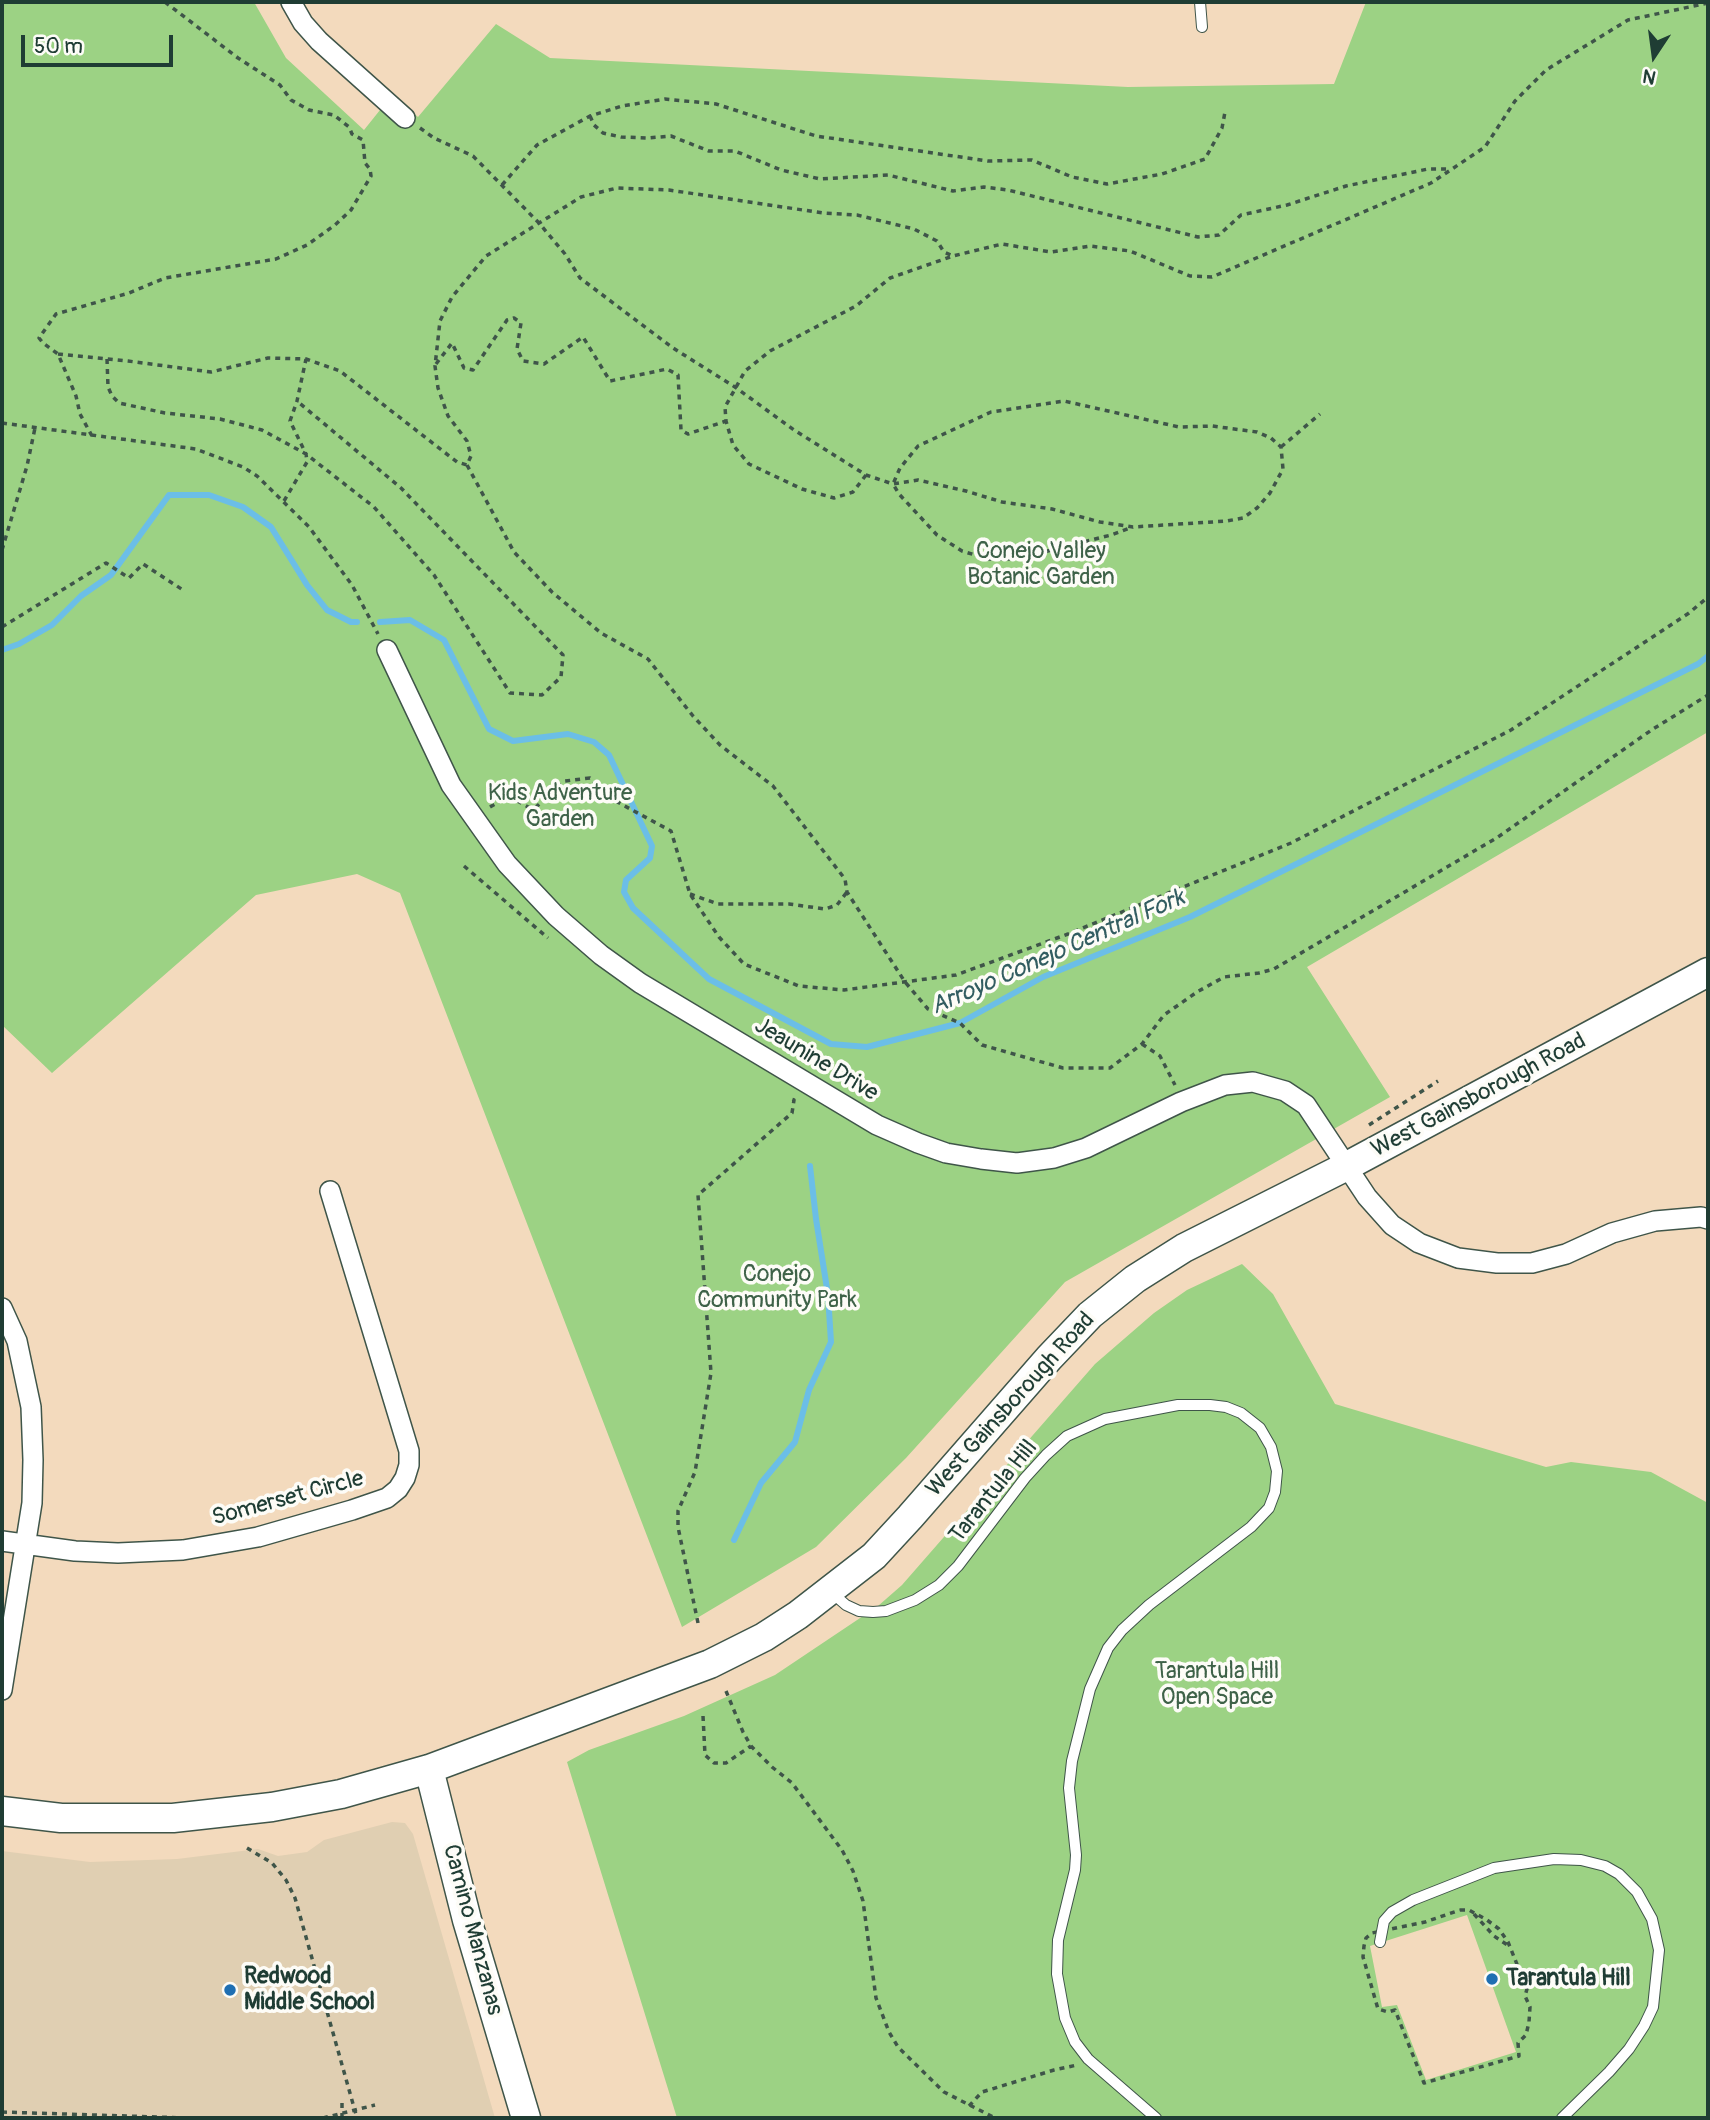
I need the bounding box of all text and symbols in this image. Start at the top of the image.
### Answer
scale bar [24,21,177,65]
north arrow [1619,21,1689,91]
text: 50 m [34,33,83,60]
text: N [1640,63,1658,90]
park label: Conejo Valley Botanic Garden [967,538,1115,592]
park label: Kids Adventure Garden [488,780,632,834]
water label: Arroyo Conejo Central Fork [927,884,1189,1022]
street label: Jeaunine Drive [749,1012,883,1108]
street label: West Gainsborough Road [1367,1028,1591,1164]
park label: Conejo Community Park [697,1261,857,1315]
street label: West Gainsborough Road [921,1307,1101,1503]
street label: Tarantula Hill [944,1435,1044,1549]
street label: Somerset Circle [209,1465,367,1533]
park label: Tarantula Hill Open Space [1155,1658,1279,1712]
street label: Camino Manzanas [436,1842,508,2018]
place label: Redwood Middle School [244,1963,375,2017]
place label: Tarantula Hill [1506,1965,1631,1993]
marker: Tarantula Hill [1484,1971,1500,1987]
marker: Redwood Middle School [222,1982,238,1998]

